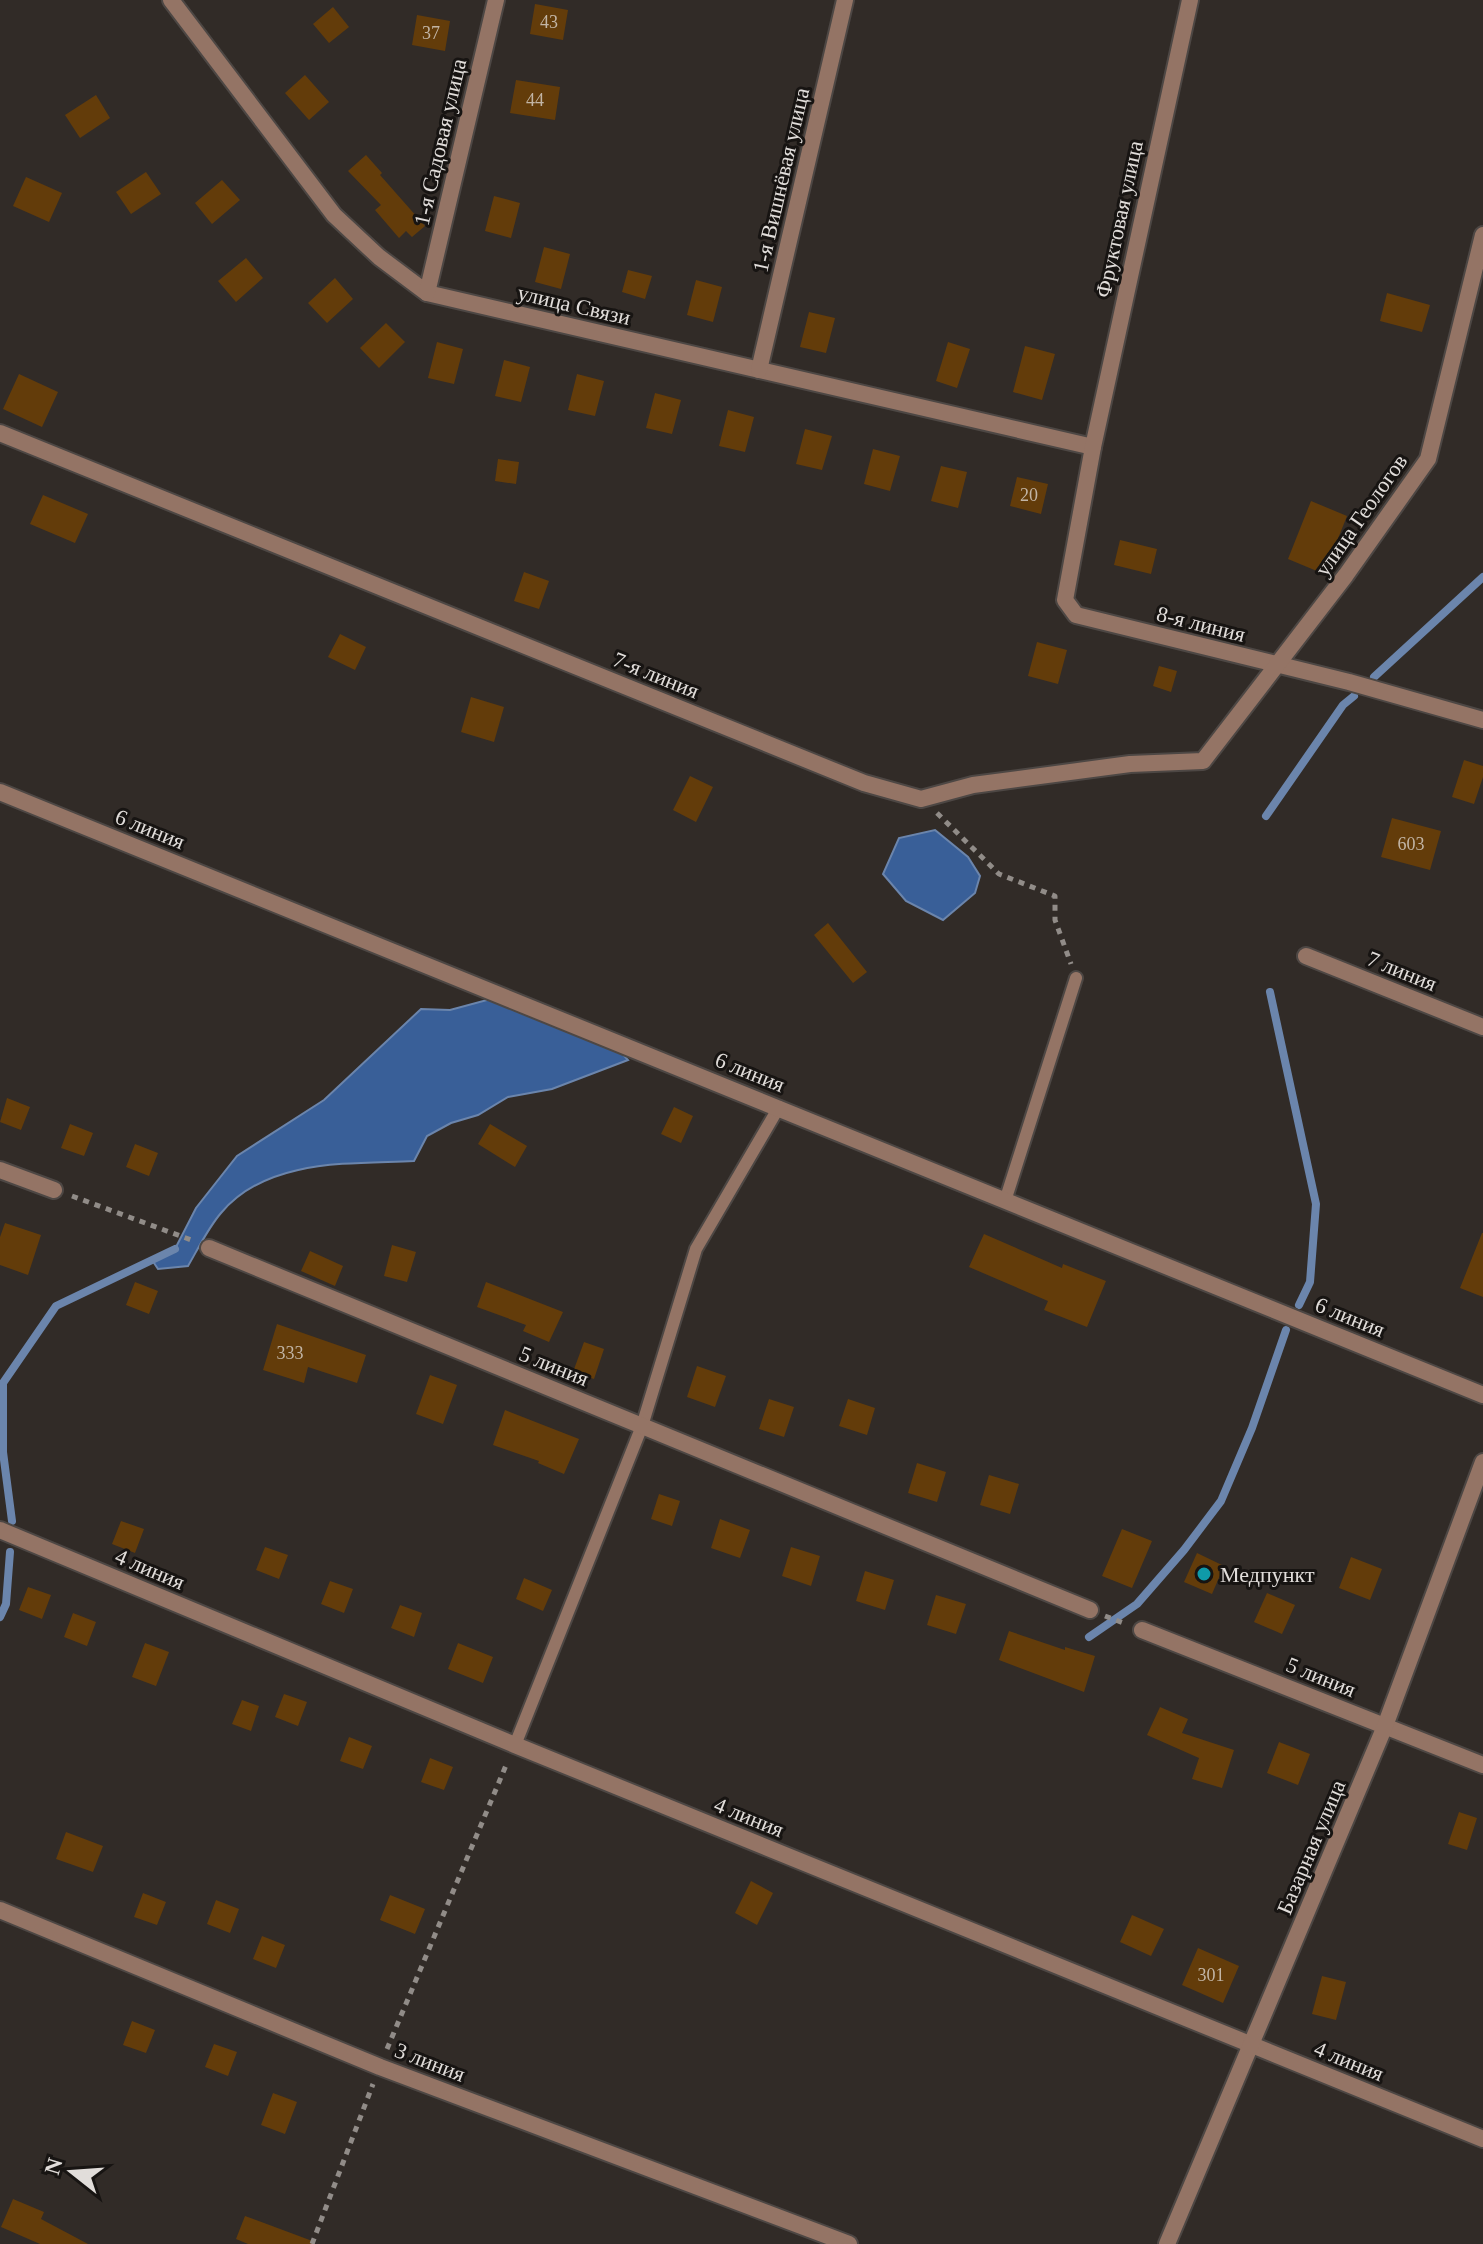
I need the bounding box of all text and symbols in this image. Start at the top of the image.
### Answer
house number: 43 [540,12,558,32]
house number: 37 [422,23,440,43]
street label: 1-я Садовая улица [409,56,471,228]
street label: 1-я Вишнёвая улица [748,85,814,275]
house number: 44 [526,90,544,110]
street label: Фруктовая улица [1090,138,1148,300]
street label: улица Связи [515,280,633,330]
street label: улица Геологов [1310,449,1412,581]
house number: 20 [1020,485,1038,505]
street label: 8-я линия [1154,601,1248,647]
street label: 7-я линия [609,646,703,704]
street label: 6 линия [112,804,188,854]
house number: 603 [1398,834,1425,854]
street label: 7 линия [1364,946,1440,996]
street label: 6 линия [712,1047,788,1097]
street label: 6 линия [1312,1292,1388,1342]
street label: 5 линия [516,1341,592,1391]
house number: 333 [277,1343,304,1363]
street label: 4 линия [112,1543,188,1595]
place label: Медпункт [1220,1562,1315,1587]
marker: Медпункт [1195,1565,1213,1583]
street label: 5 линия [1283,1652,1359,1702]
street label: Базарная улица [1271,1776,1351,1918]
street label: 4 линия [711,1792,787,1842]
house number: 301 [1198,1965,1225,1985]
street label: 4 линия [1311,2036,1387,2086]
street label: 3 линия [391,2037,469,2087]
north arrow [32,2132,112,2212]
text: N [39,2155,68,2178]

